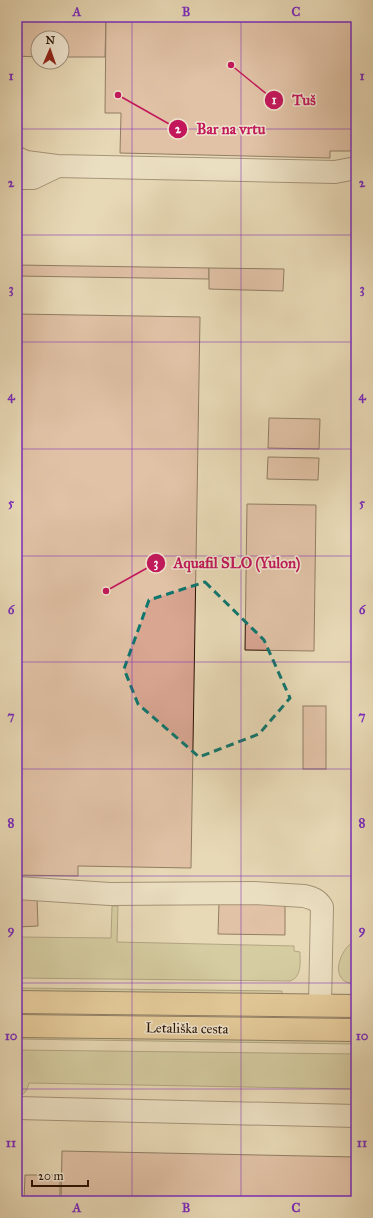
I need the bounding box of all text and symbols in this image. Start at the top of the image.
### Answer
text: A [72,4,82,20]
text: B [182,4,191,20]
text: C [292,4,301,20]
north arrow [30,30,70,70]
text: N [45,34,56,47]
text: 1 [8,68,14,84]
text: 1 [359,68,365,84]
callout: Tuš [264,86,324,113]
text: Tuš [291,91,316,109]
text: 1 [272,93,277,107]
callout: Bar na vrtu [168,116,273,143]
text: Bar na vrtu [197,120,265,138]
text: 2 [175,122,182,136]
text: 2 [8,175,15,191]
text: 2 [359,175,366,191]
text: 3 [8,281,14,297]
text: 3 [359,281,365,297]
text: 4 [7,388,15,404]
text: 4 [358,388,366,404]
text: 5 [8,495,15,511]
text: 5 [359,495,366,511]
callout: Aquafil SLO (Yulon) [146,549,309,576]
text: Aquafil SLO (Yulon) [173,554,300,573]
text: 3 [154,556,159,571]
text: 6 [8,602,16,618]
text: 6 [359,602,367,618]
text: 7 [8,708,15,724]
text: 7 [359,708,366,724]
text: 8 [8,815,15,831]
text: 8 [359,815,366,831]
text: 9 [8,922,15,938]
text: 9 [359,922,366,938]
street label: Letališka cesta [145,1019,229,1038]
text: 10 [5,1028,18,1044]
text: 10 [356,1028,369,1044]
text: 11 [6,1135,16,1151]
text: 11 [357,1135,367,1151]
scale bar [32,1162,88,1188]
text: 20 m [38,1169,64,1183]
text: A [72,1200,82,1216]
text: B [182,1200,191,1216]
text: C [292,1200,301,1216]

